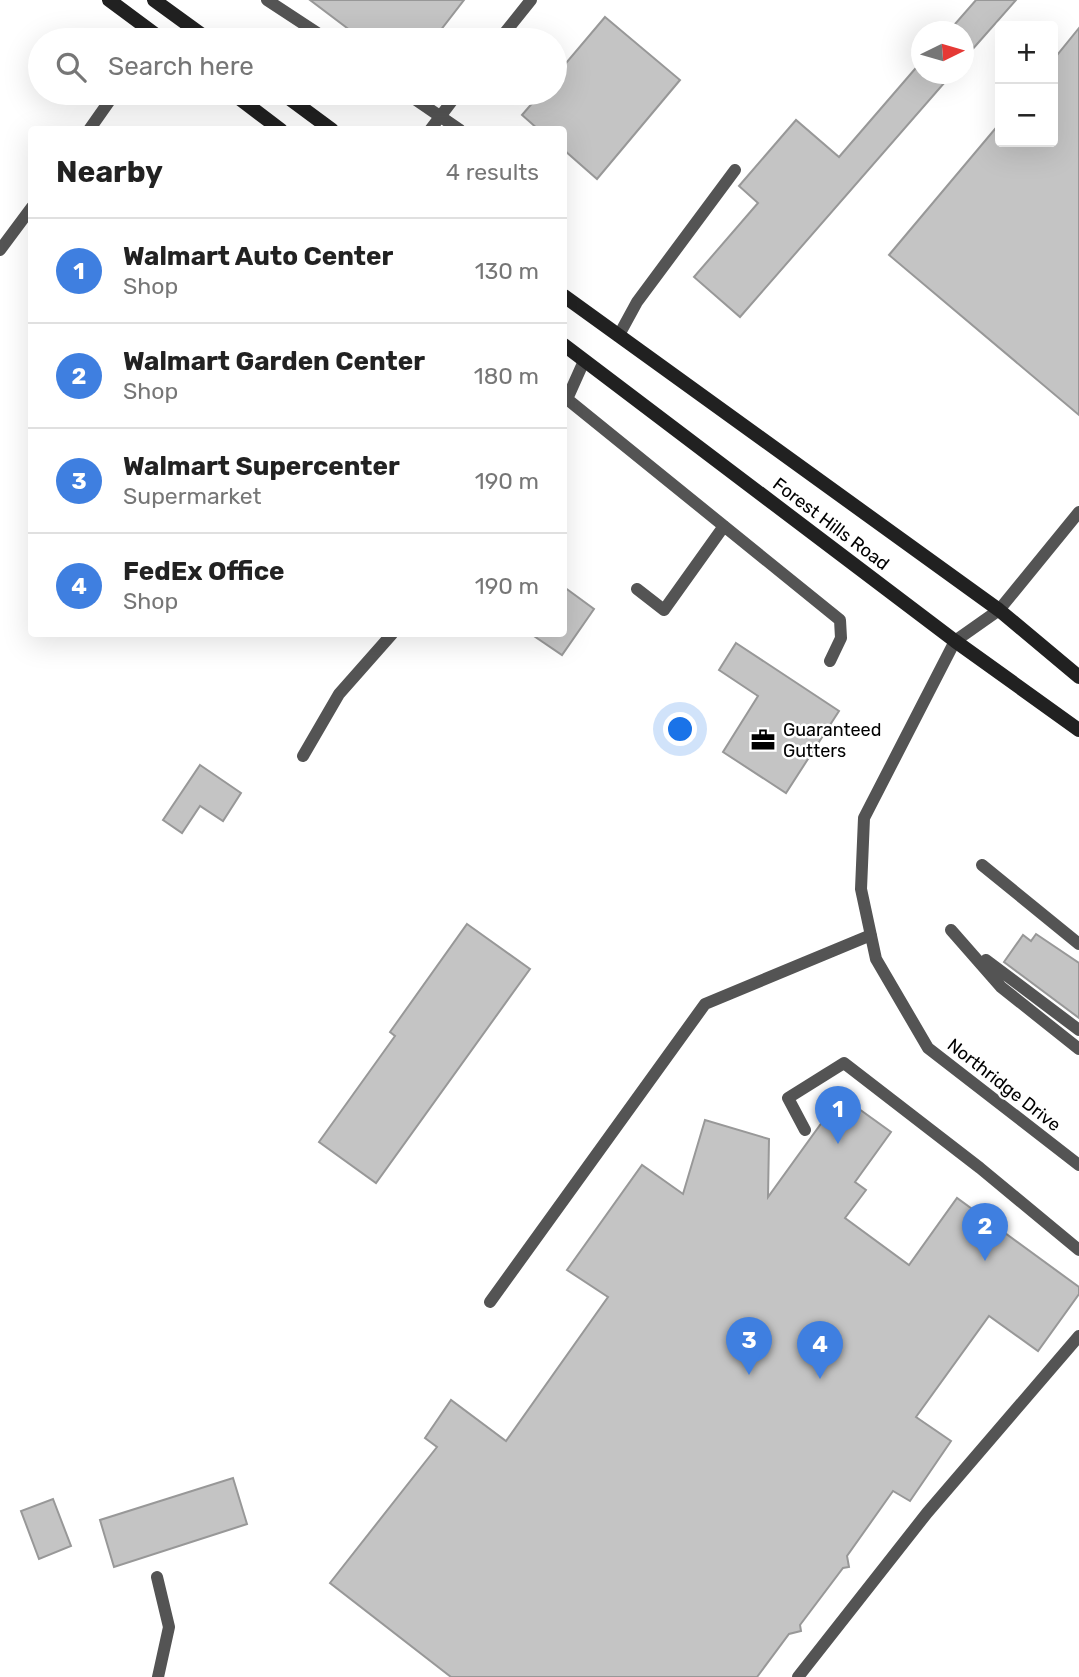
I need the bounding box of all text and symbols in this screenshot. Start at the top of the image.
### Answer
north arrow [911,21,974,84]
map controls [995,21,1058,147]
button: + [995,21,1058,84]
search box [28,28,567,105]
icon: search [52,48,90,86]
text: Search here [108,51,254,82]
button: − [995,84,1058,147]
text: Nearby [56,154,163,190]
text: 4 results [446,158,539,186]
text: Walmart Auto Center [123,241,393,272]
text: 1 [73,257,85,285]
text: 130 m [475,257,539,285]
text: Shop [123,272,178,300]
text: Walmart Garden Center [123,346,425,377]
text: 2 [72,362,86,390]
text: 180 m [474,362,539,390]
text: Shop [123,377,178,405]
text: Walmart Supercenter [123,451,400,482]
text: 3 [71,467,87,495]
text: 190 m [475,467,539,495]
street label: Forest Hills Road [768,473,894,575]
text: Supermarket [123,482,261,510]
text: FedEx Office [123,556,284,587]
text: 4 [71,572,87,600]
text: 190 m [475,572,539,600]
text: Shop [123,587,178,615]
your location [663,712,697,746]
place label: Guaranteed Gutters [783,719,881,762]
office icon: Guaranteed Gutters [749,726,777,754]
street label: Northridge Drive [943,1034,1065,1136]
pin: 1 [815,1086,861,1144]
pin: 2 [962,1203,1008,1261]
pin: 3 [726,1317,772,1375]
pin: 4 [797,1321,843,1379]

